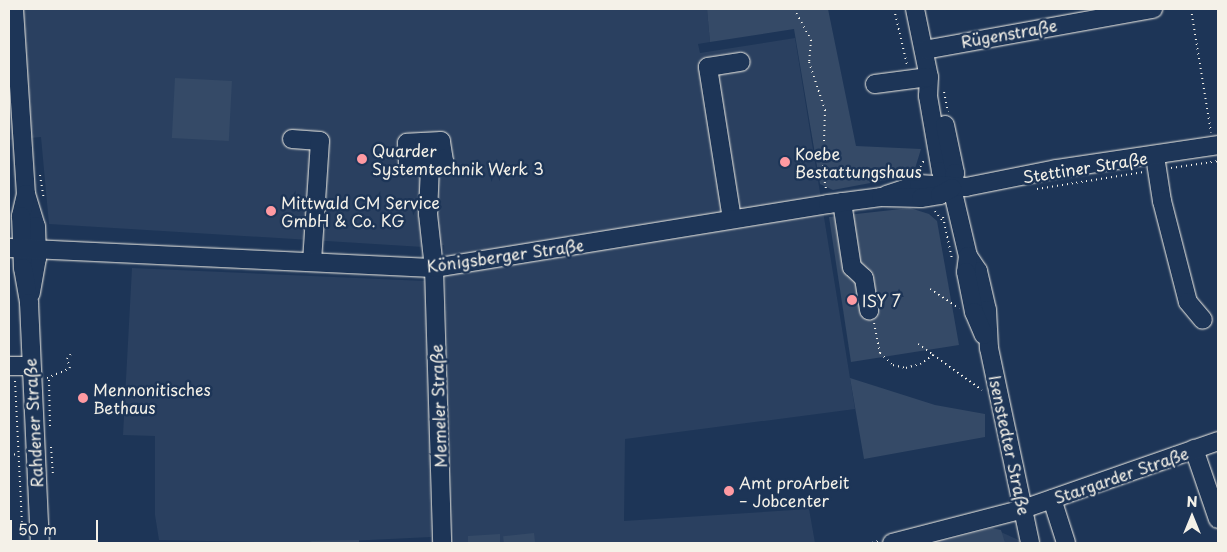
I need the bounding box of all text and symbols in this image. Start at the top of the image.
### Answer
street label: Rügenstraße [959,15,1059,51]
place label: Quarder Systemtechnik Werk 3 [372,140,546,178]
place label: Koebe Bestattungshaus [795,143,922,181]
street label: Stettiner Straße [1021,148,1149,186]
marker: Quarder Systemtechnik Werk 3 [356,153,368,165]
marker: Koebe Bestattungshaus [779,156,791,168]
place label: Mittwald CM Service GmbH & Co. KG [281,192,441,230]
marker: Mittwald CM Service GmbH & Co. KG [265,205,277,217]
street label: Königsberger Straße [425,234,585,276]
place label: ISY 7 [862,290,900,310]
marker: ISY 7 [846,294,858,306]
street label: Memeler Straße [426,343,450,469]
street label: Rahdener Straße [20,357,46,489]
street label: Isenstedter Straße [986,373,1034,517]
place label: Mennonitisches Bethaus [93,379,211,417]
marker: Mennonitisches Bethaus [77,392,89,404]
street label: Stargarder Straße [1051,443,1191,507]
place label: Amt proArbeit – Jobcenter [739,472,851,510]
marker: Amt proArbeit – Jobcenter [723,485,735,497]
text: N [1186,491,1198,512]
north arrow [1167,492,1217,542]
scale bar [12,510,100,542]
text: 50 m [18,517,57,540]

